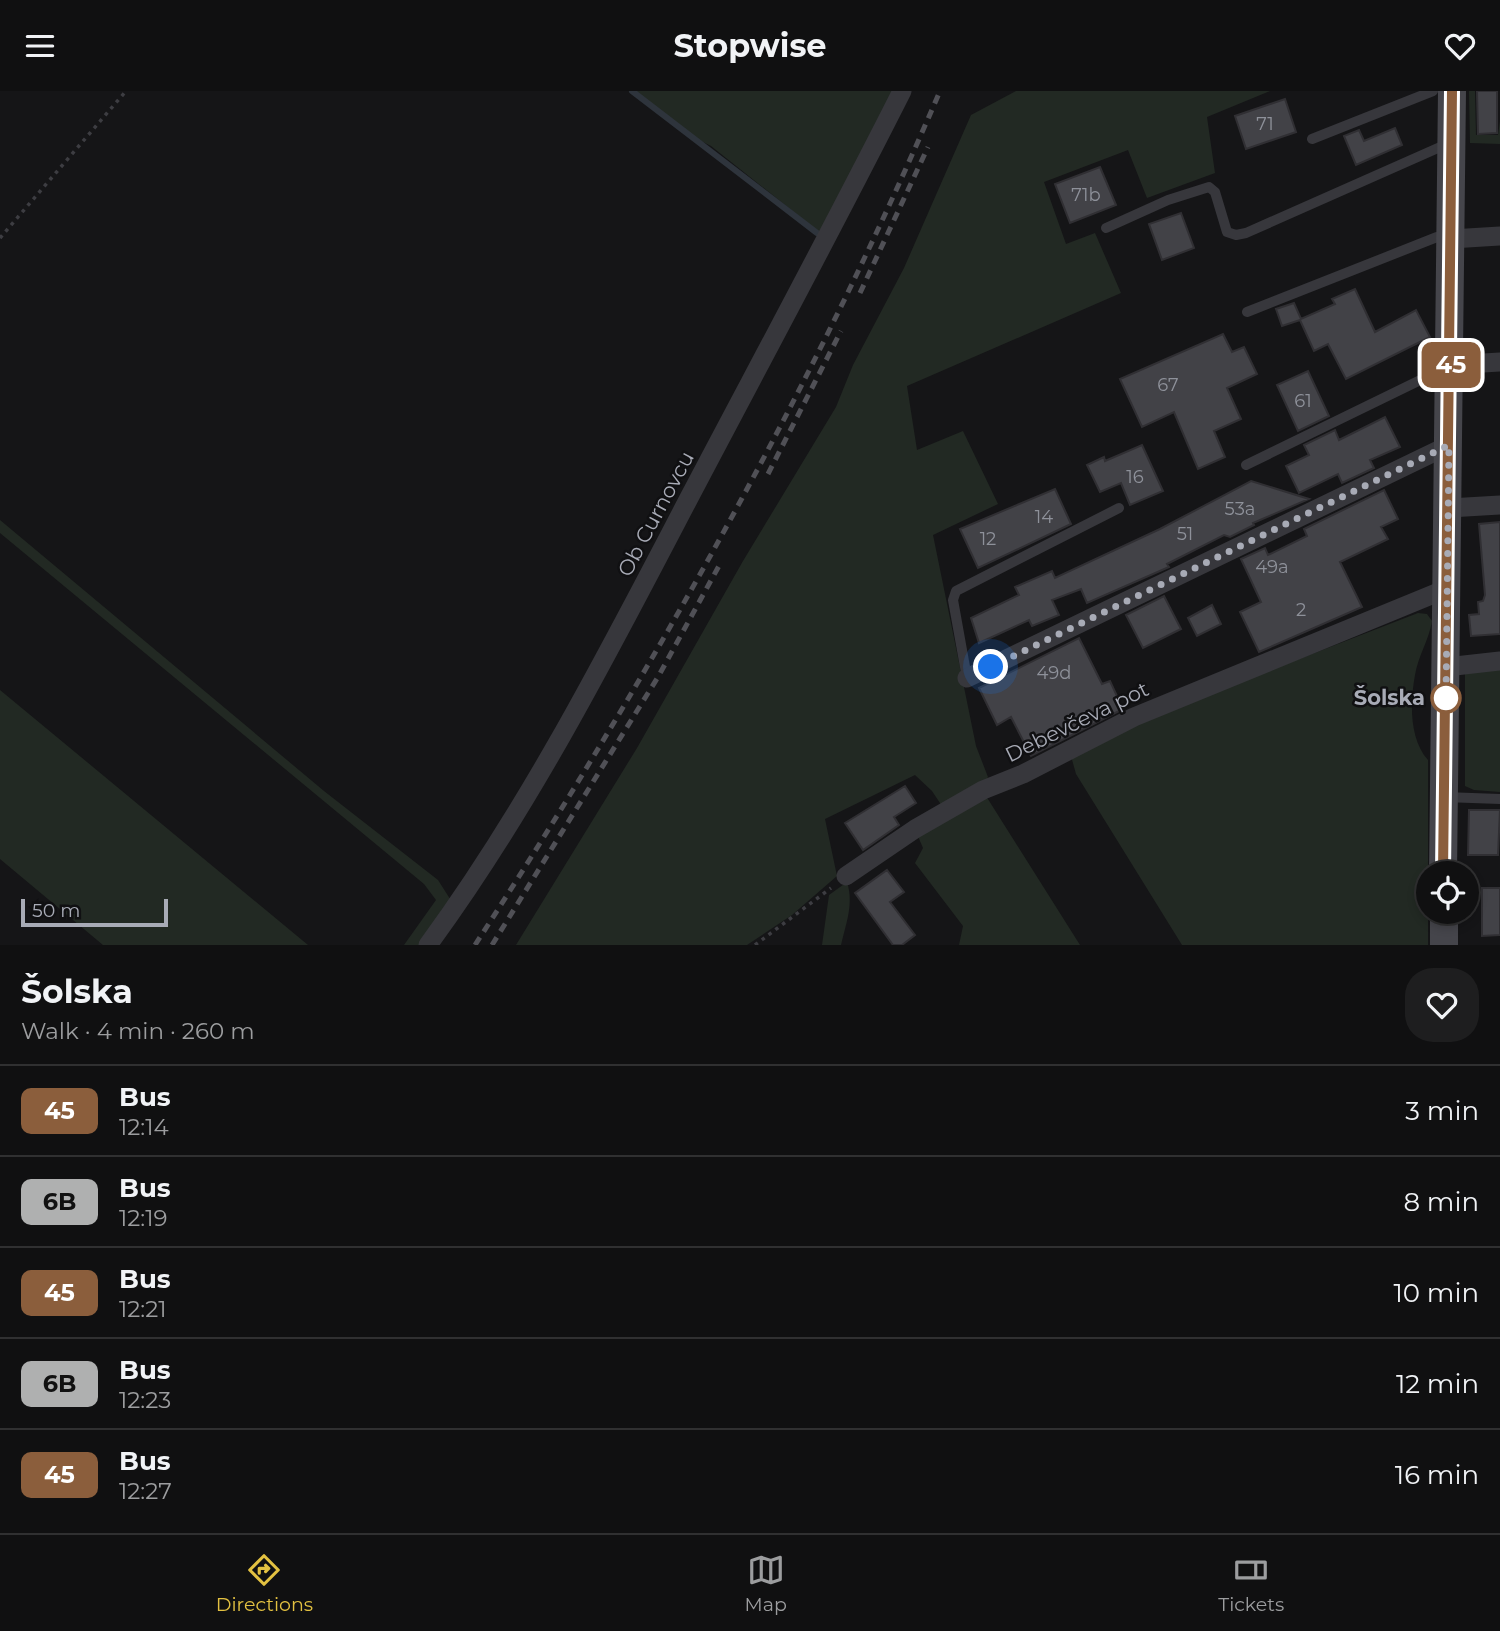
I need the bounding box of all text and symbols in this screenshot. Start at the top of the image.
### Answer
text: Stopwise [673,26,827,65]
icon: menu [21,27,59,65]
icon: heart [1441,27,1479,65]
house number: 71 [1256,113,1274,135]
house number: 71b [1071,184,1101,206]
line badge: 45 [1420,342,1482,388]
text: 45 [1436,350,1466,379]
house number: 67 [1157,374,1179,396]
house number: 61 [1294,390,1312,412]
street label: Ob Curnovcu [612,447,699,581]
house number: 16 [1126,466,1144,488]
house number: 53a [1225,498,1255,520]
house number: 14 [1035,506,1053,528]
house number: 51 [1177,523,1193,545]
house number: 12 [980,528,996,550]
house number: 49a [1255,556,1289,578]
house number: 2 [1296,599,1306,621]
your location [973,649,1008,684]
house number: 49d [1037,662,1071,684]
street label: Debevčeva pot [1001,676,1153,767]
marker: Šolska [1431,683,1461,713]
place label: Šolska [1354,685,1425,710]
map controls [1416,861,1479,924]
button: locate [1416,861,1479,924]
scale bar [21,896,168,928]
text: 50 m [32,899,80,922]
button: heart [1405,968,1479,1042]
text: Šolska [21,971,133,1011]
text: Walk · 4 min · 260 m [21,1017,255,1045]
text: Bus [119,1081,171,1113]
text: 3 min [1405,1095,1479,1127]
text: 45 [44,1096,75,1125]
text: 12:14 [119,1113,169,1141]
text: Bus [119,1172,171,1204]
text: 8 min [1403,1186,1479,1218]
text: 6B [43,1187,76,1216]
text: 12:19 [119,1204,168,1232]
text: Bus [119,1263,171,1295]
text: 10 min [1393,1277,1479,1309]
text: 45 [44,1278,75,1307]
text: 12:21 [119,1295,167,1323]
text: Bus [119,1354,171,1386]
text: 12 min [1396,1368,1479,1400]
text: 6B [43,1369,76,1398]
text: 12:23 [119,1386,171,1414]
text: Bus [119,1445,171,1477]
text: 16 min [1395,1459,1479,1491]
text: 45 [44,1460,75,1489]
text: 12:27 [119,1477,172,1505]
tab: Directions [216,1551,313,1616]
tab: Map [745,1551,787,1616]
tab: Tickets [1218,1551,1284,1616]

